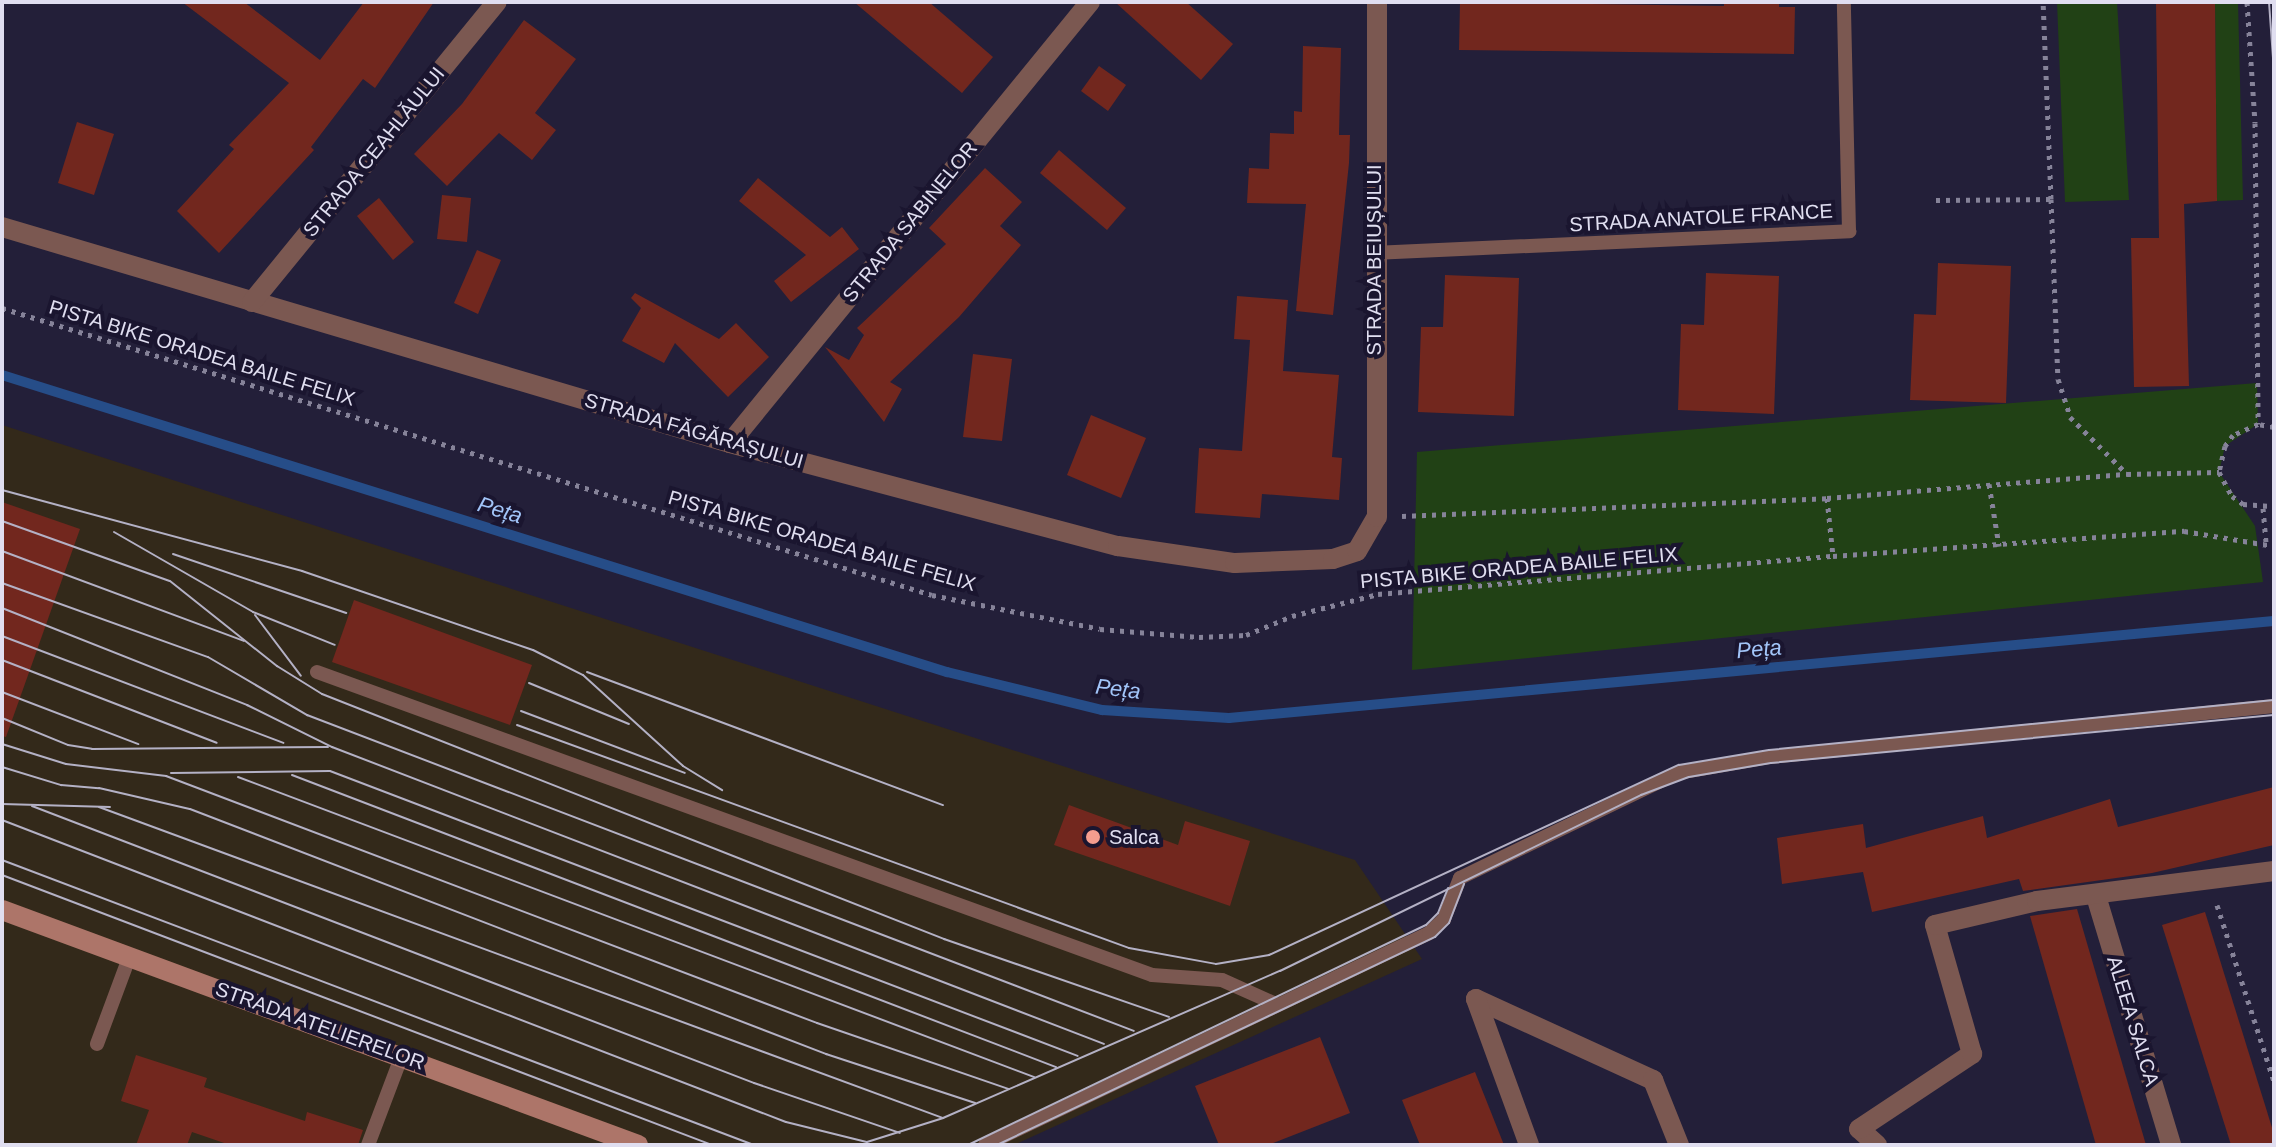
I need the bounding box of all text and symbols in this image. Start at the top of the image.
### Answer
street label: STRADA CEAHLĂULUI [298,62,450,242]
street label: STRADA SABINELOR [837,136,983,308]
street label: STRADA BEIUȘULUI [1362,164,1386,356]
street label: STRADA ANATOLE FRANCE [1568,199,1834,237]
street label: PISTA BIKE ORADEA BAILE FELIX [45,295,359,411]
street label: STRADA FĂGĂRAȘULUI [581,388,807,474]
street label: PISTA BIKE ORADEA BAILE FELIX [664,485,980,597]
water label: Peța [475,491,525,529]
street label: PISTA BIKE ORADEA BAILE FELIX [1358,542,1680,594]
water label: Peța [1735,634,1783,664]
water label: Peța [1094,673,1142,705]
place label: Salca [1109,825,1159,849]
marker: Salca [1084,828,1102,846]
street label: ALEEA SALCA [2102,953,2164,1089]
street label: STRADA ATELIERELOR [211,977,429,1075]

